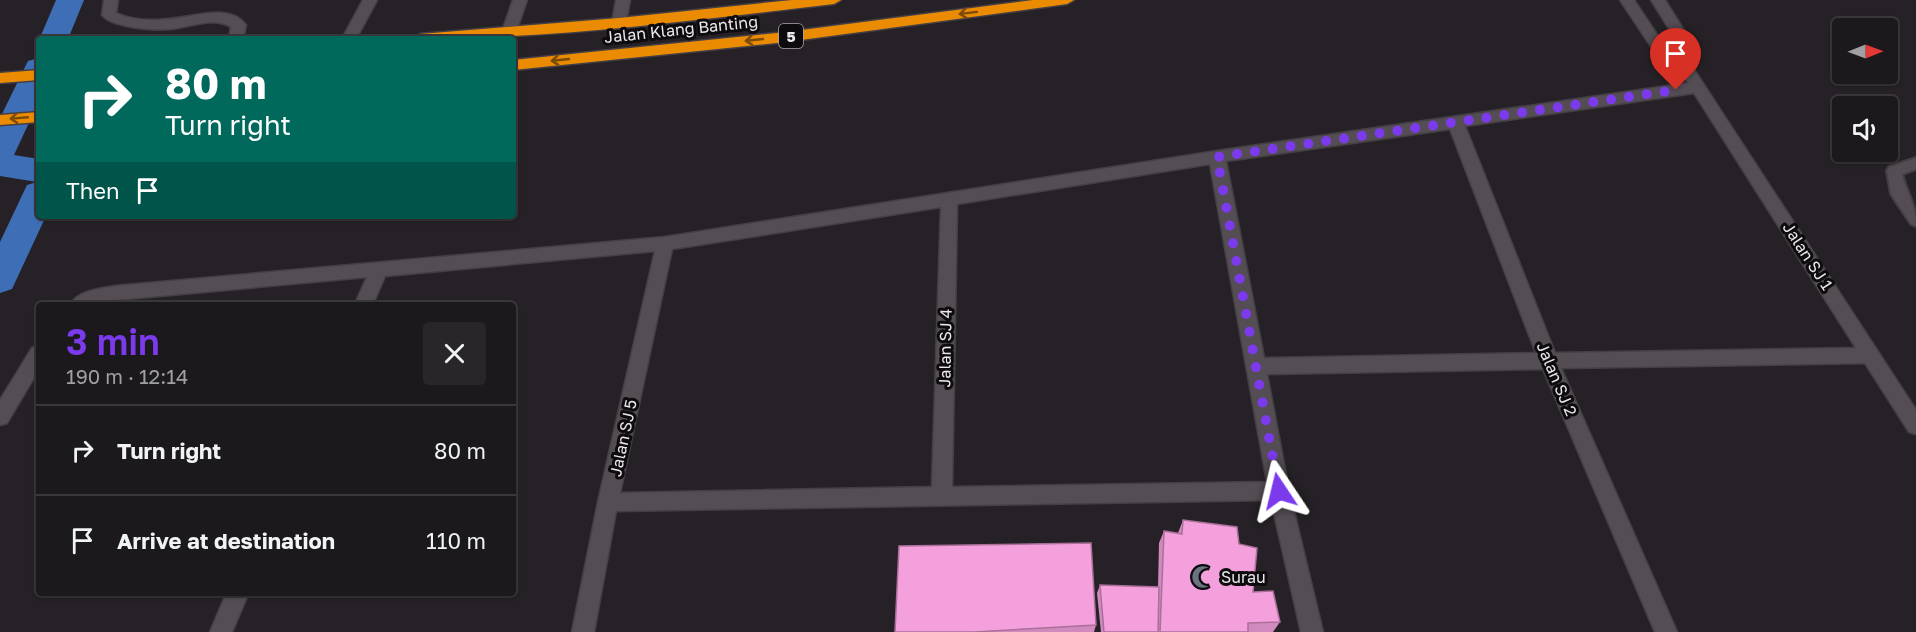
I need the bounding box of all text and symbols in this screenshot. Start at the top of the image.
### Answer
one-way arrow [958,8,978,19]
street label: Jalan Klang Banting [603,11,759,47]
north arrow [1832,18,1898,84]
map controls [1832,18,1898,162]
road number: 5 [779,24,803,48]
pin [1650,28,1701,90]
one-way arrow [744,35,764,46]
icon: arrive [1659,37,1692,70]
one-way arrow [550,55,570,66]
text: 80 m [165,58,266,108]
icon: right [66,60,144,138]
button: sound [1832,96,1898,162]
text: Turn right [165,109,291,141]
one-way arrow [10,113,30,124]
icon: arrive [131,174,164,207]
text: Then [66,177,119,204]
street label: Jalan SJ 1 [1779,218,1837,294]
street label: Jalan SJ 4 [934,308,956,388]
text: 3 min [66,320,160,363]
button: close [423,322,486,385]
street label: Jalan SJ 2 [1532,339,1582,419]
text: 190 m · 12:14 [66,364,188,388]
street label: Jalan SJ 5 [605,398,641,478]
icon: right [66,434,99,467]
text: Turn right [117,437,221,464]
text: 80 m [434,437,486,464]
position arrow [1247,459,1311,523]
icon: arrive [66,524,99,557]
text: Arrive at destination [117,527,335,554]
text: 110 m [426,527,486,554]
mosque icon: Surau [1190,564,1216,590]
place label: Surau [1221,567,1266,587]

